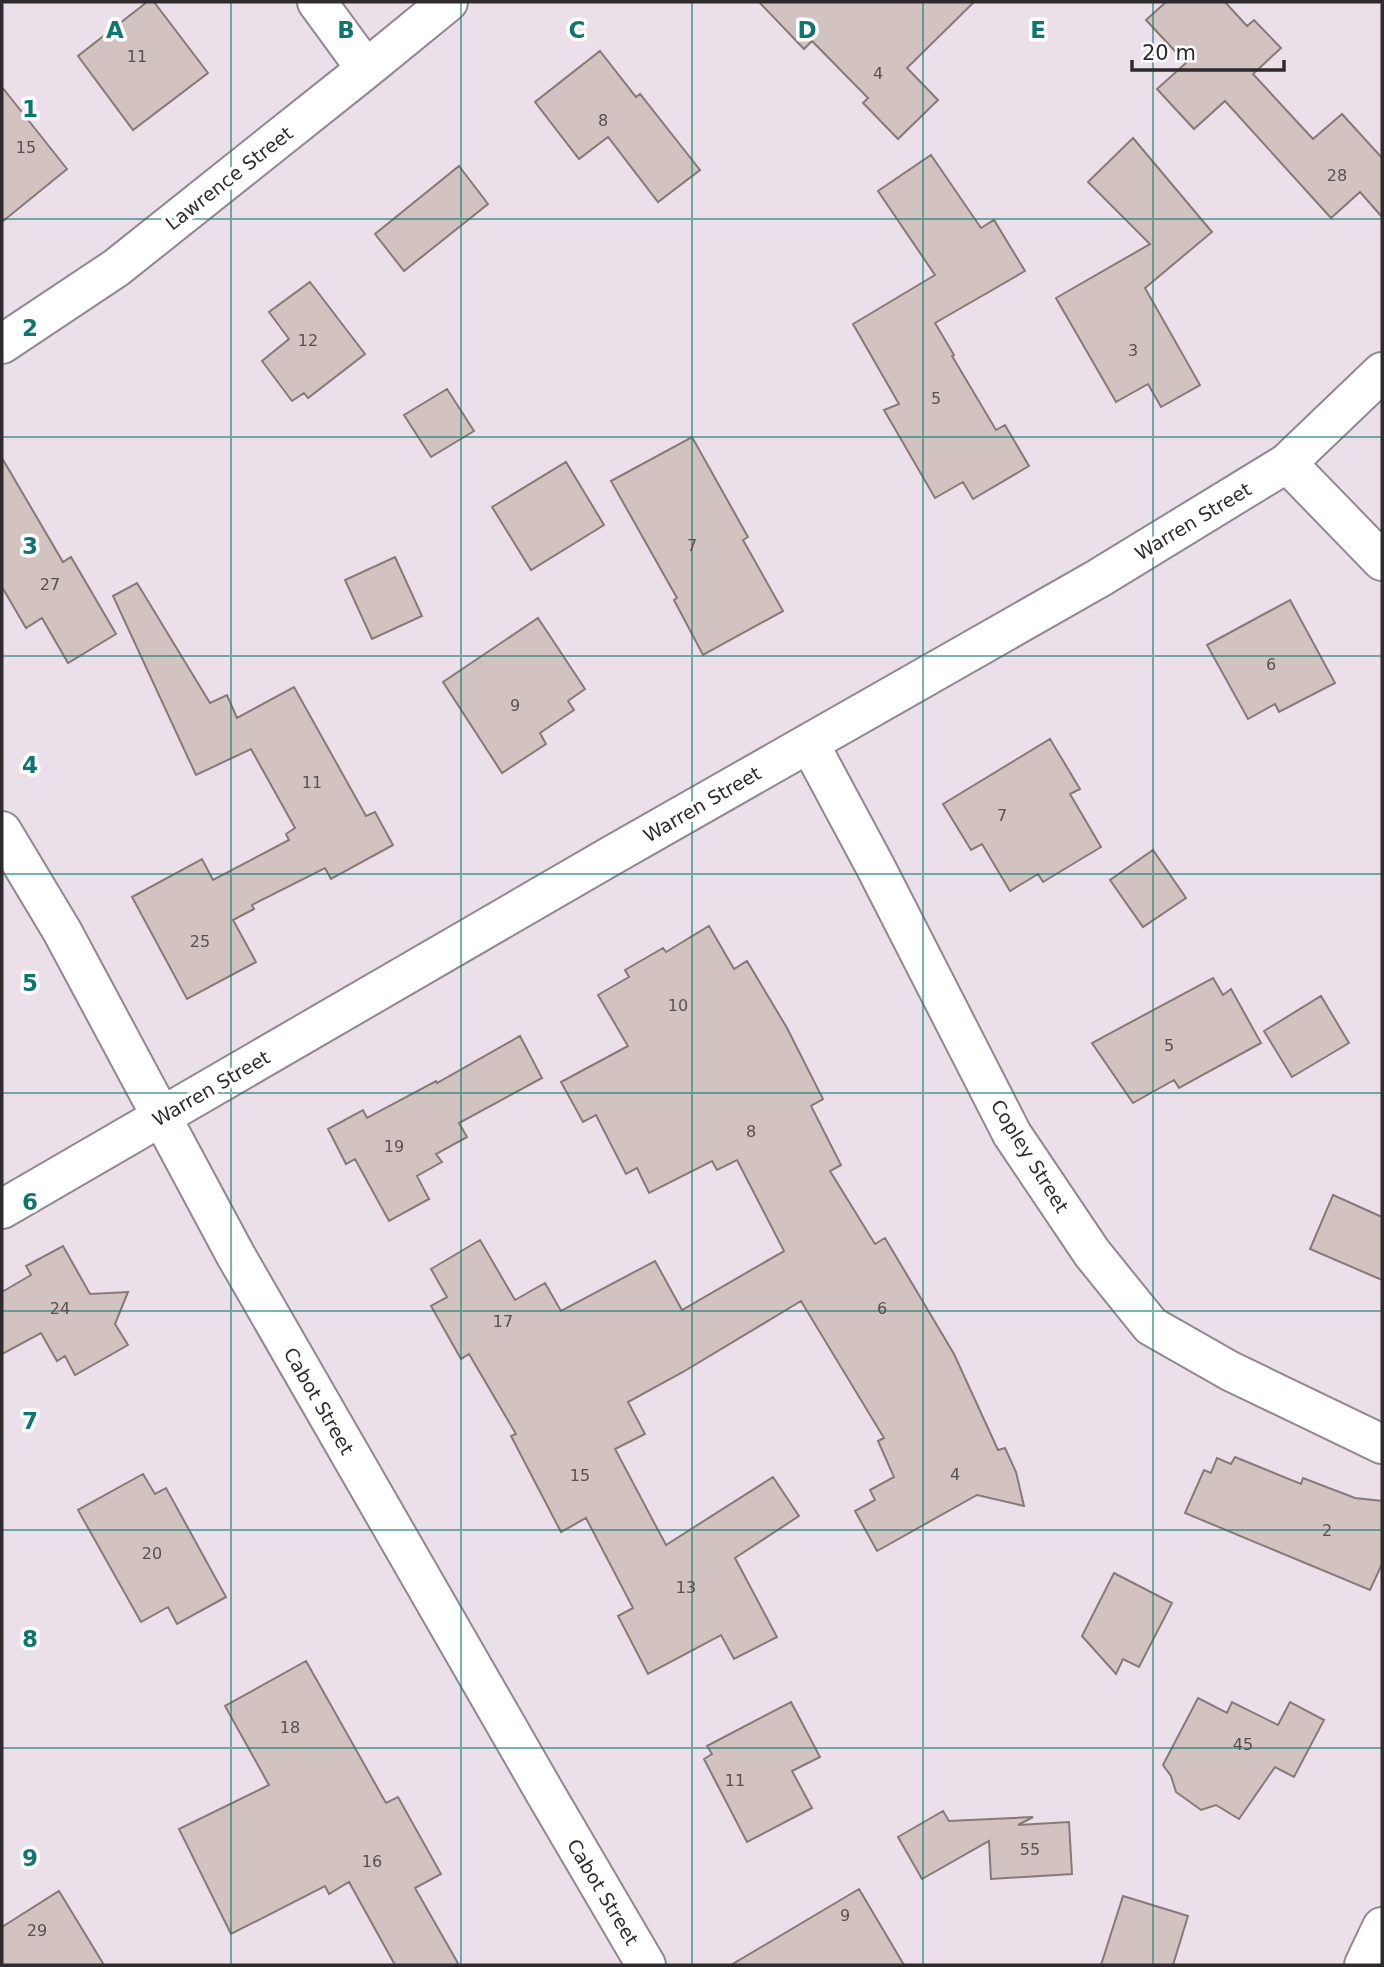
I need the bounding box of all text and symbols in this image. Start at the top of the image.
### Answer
text: A [106,17,124,43]
text: B [337,17,355,43]
text: C [569,17,585,43]
text: D [797,17,817,43]
text: E [1030,17,1046,43]
scale bar [1132,28,1284,72]
text: 20 m [1142,41,1196,65]
house number: 11 [127,47,147,66]
house number: 4 [873,64,883,83]
text: 1 [22,96,38,122]
house number: 8 [598,111,608,130]
street label: Lawrence Street [161,122,297,234]
house number: 15 [16,138,36,157]
house number: 28 [1327,166,1347,185]
text: 2 [22,315,38,341]
house number: 12 [298,331,318,350]
house number: 3 [1128,341,1138,360]
house number: 5 [931,389,941,408]
street label: Warren Street [1131,478,1255,564]
text: 3 [22,533,38,559]
house number: 7 [687,536,697,555]
house number: 27 [40,575,60,594]
house number: 6 [1266,655,1276,674]
house number: 9 [510,696,520,715]
text: 4 [22,752,38,778]
street label: Warren Street [640,762,764,846]
house number: 11 [302,773,322,792]
house number: 7 [997,806,1007,825]
house number: 25 [190,932,210,951]
text: 5 [22,970,38,996]
house number: 10 [668,996,688,1015]
house number: 5 [1164,1036,1174,1055]
street label: Warren Street [149,1046,273,1130]
street label: Copley Street [987,1095,1073,1217]
house number: 8 [746,1122,756,1141]
house number: 19 [384,1137,404,1156]
text: 6 [22,1189,38,1215]
house number: 24 [50,1299,70,1318]
house number: 6 [877,1299,887,1318]
house number: 17 [493,1312,513,1331]
street label: Cabot Street [280,1344,358,1458]
text: 7 [22,1408,38,1434]
house number: 4 [950,1465,960,1484]
house number: 15 [570,1466,590,1485]
house number: 2 [1322,1521,1332,1540]
house number: 20 [142,1544,162,1563]
house number: 13 [676,1578,696,1597]
text: 8 [22,1626,38,1652]
house number: 18 [280,1718,300,1737]
house number: 45 [1233,1735,1253,1754]
house number: 11 [725,1771,745,1790]
street label: Cabot Street [563,1835,643,1949]
house number: 55 [1020,1840,1040,1859]
text: 9 [22,1845,38,1871]
house number: 16 [362,1852,382,1871]
house number: 9 [840,1906,850,1925]
house number: 29 [27,1921,47,1940]

